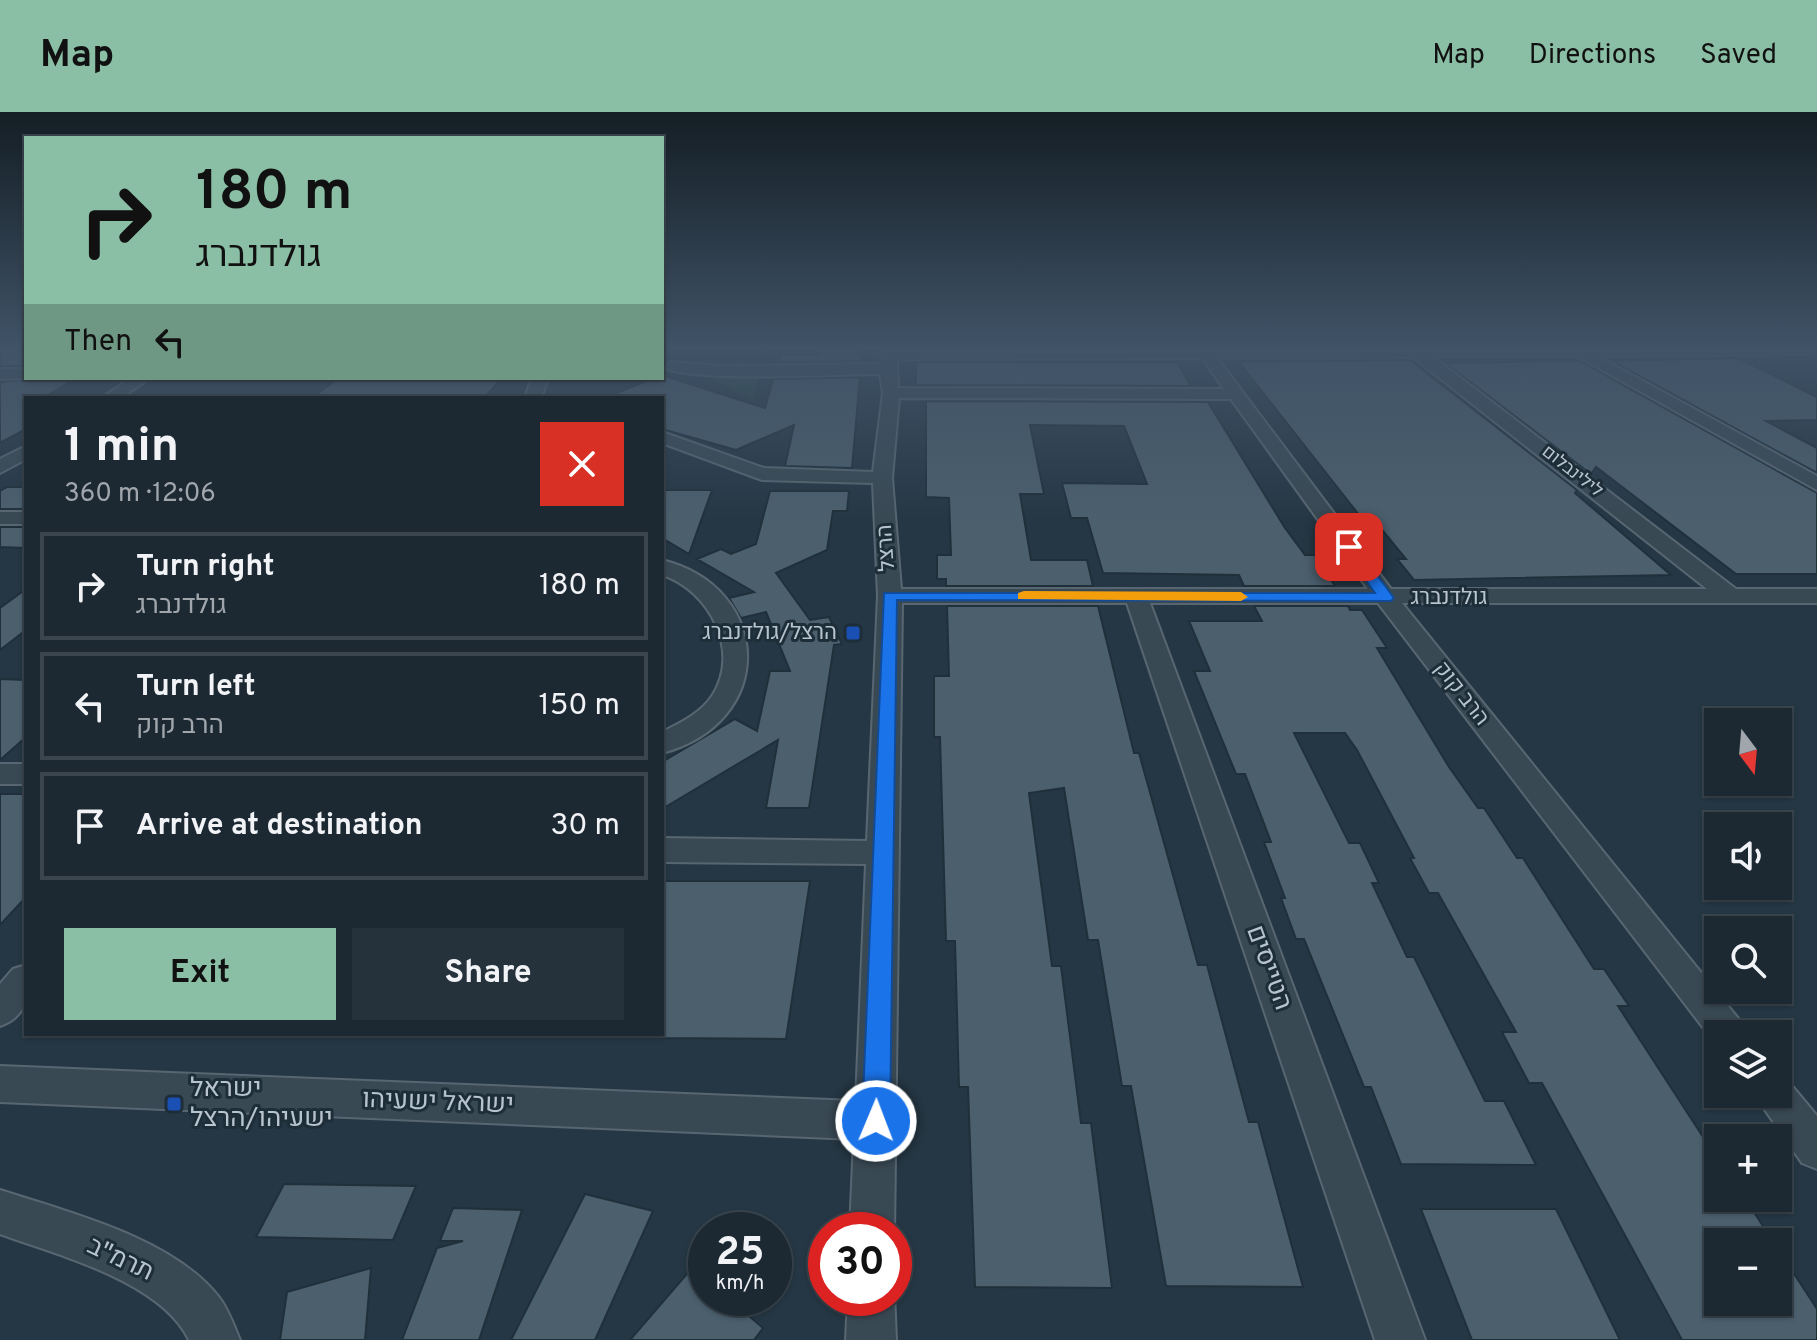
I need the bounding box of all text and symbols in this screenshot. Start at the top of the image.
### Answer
text: Map [40,32,114,81]
text: Map [1432,38,1485,74]
text: Directions [1529,38,1656,74]
text: Saved [1700,38,1777,74]
text: 180 m [196,159,353,229]
icon: right [64,168,168,272]
text: גולדנברג [196,234,321,280]
icon: left [148,320,192,364]
text: Then [64,324,132,361]
text: 1 min [64,418,179,478]
button: close [540,422,624,506]
street label: לילינבלום [1537,441,1607,503]
text: 360 m · 12:06 [64,478,216,511]
pin [1315,513,1383,581]
street label: הרצל [872,524,902,572]
icon: arrive [1327,525,1371,569]
text: Turn right [136,549,274,586]
icon: right [68,564,112,608]
text: 180 m [539,568,620,605]
street label: גולדנברג [1411,585,1487,612]
text: גולדנברג [136,590,227,623]
place label: הרצל/גולדנברג [703,620,837,647]
marker: הרצל/גולדנברג [844,624,862,642]
street label: הרב קוק [1427,656,1495,732]
text: Turn left [136,669,256,706]
icon: left [68,684,112,728]
text: 150 m [539,688,620,725]
north arrow [1704,708,1792,796]
map controls [1704,708,1792,1316]
text: הרב קוק [136,710,224,743]
icon: arrive [68,804,112,848]
text: Arrive at destination [136,808,422,845]
text: 30 m [551,808,620,845]
button: sound [1704,812,1792,900]
button: search [1704,916,1792,1004]
street label: הטייסים [1237,921,1299,1015]
button: Exit [64,928,336,1020]
button: Share [352,928,624,1020]
button: layers [1704,1020,1792,1108]
place label: ישראל ישעיהו/הרצל [190,1073,333,1136]
position arrow [834,1079,918,1163]
street label: ישראל ישעיהו [362,1084,514,1122]
marker: ישראל ישעיהו/הרצל [165,1095,183,1113]
button: + [1704,1124,1792,1212]
speed limit sign: 30 [808,1212,912,1316]
button: − [1704,1228,1792,1316]
text: 25 [716,1229,764,1279]
street label: תרמ"ב [81,1230,159,1290]
text: km/h [716,1271,764,1297]

